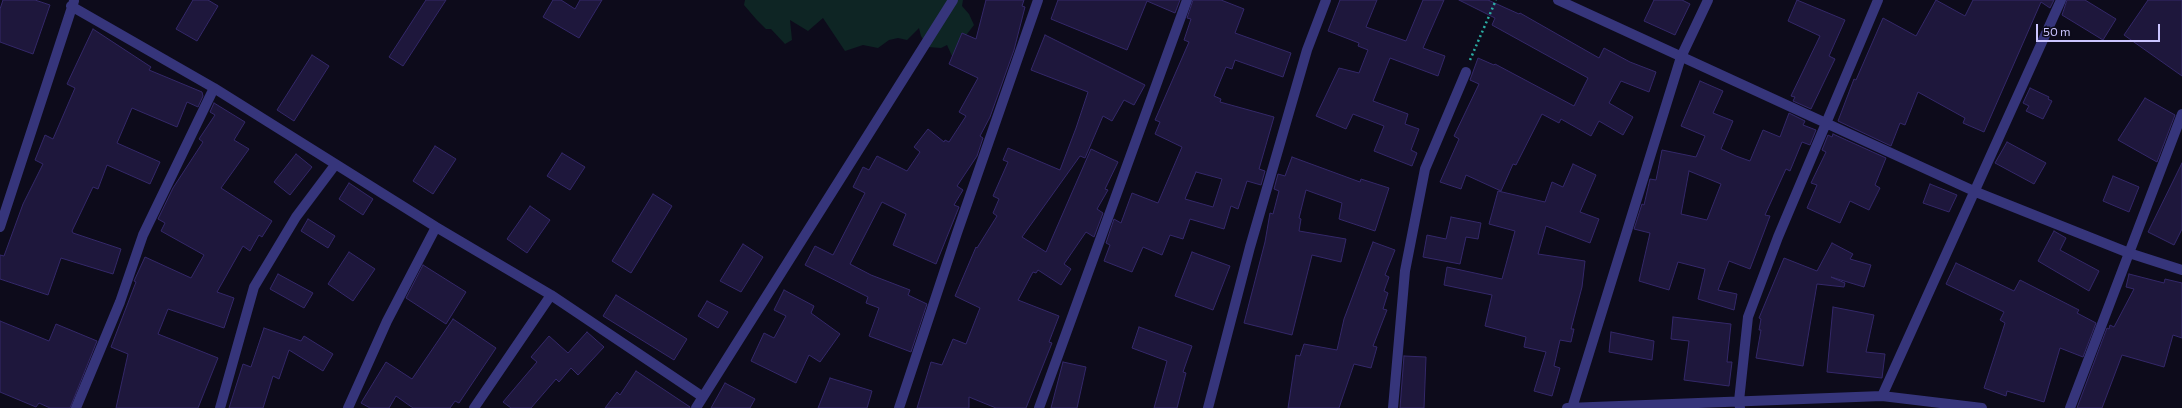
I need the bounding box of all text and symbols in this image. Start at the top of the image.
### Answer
scale bar [2038,16,2162,42]
text: 50 m [2043,24,2071,38]

